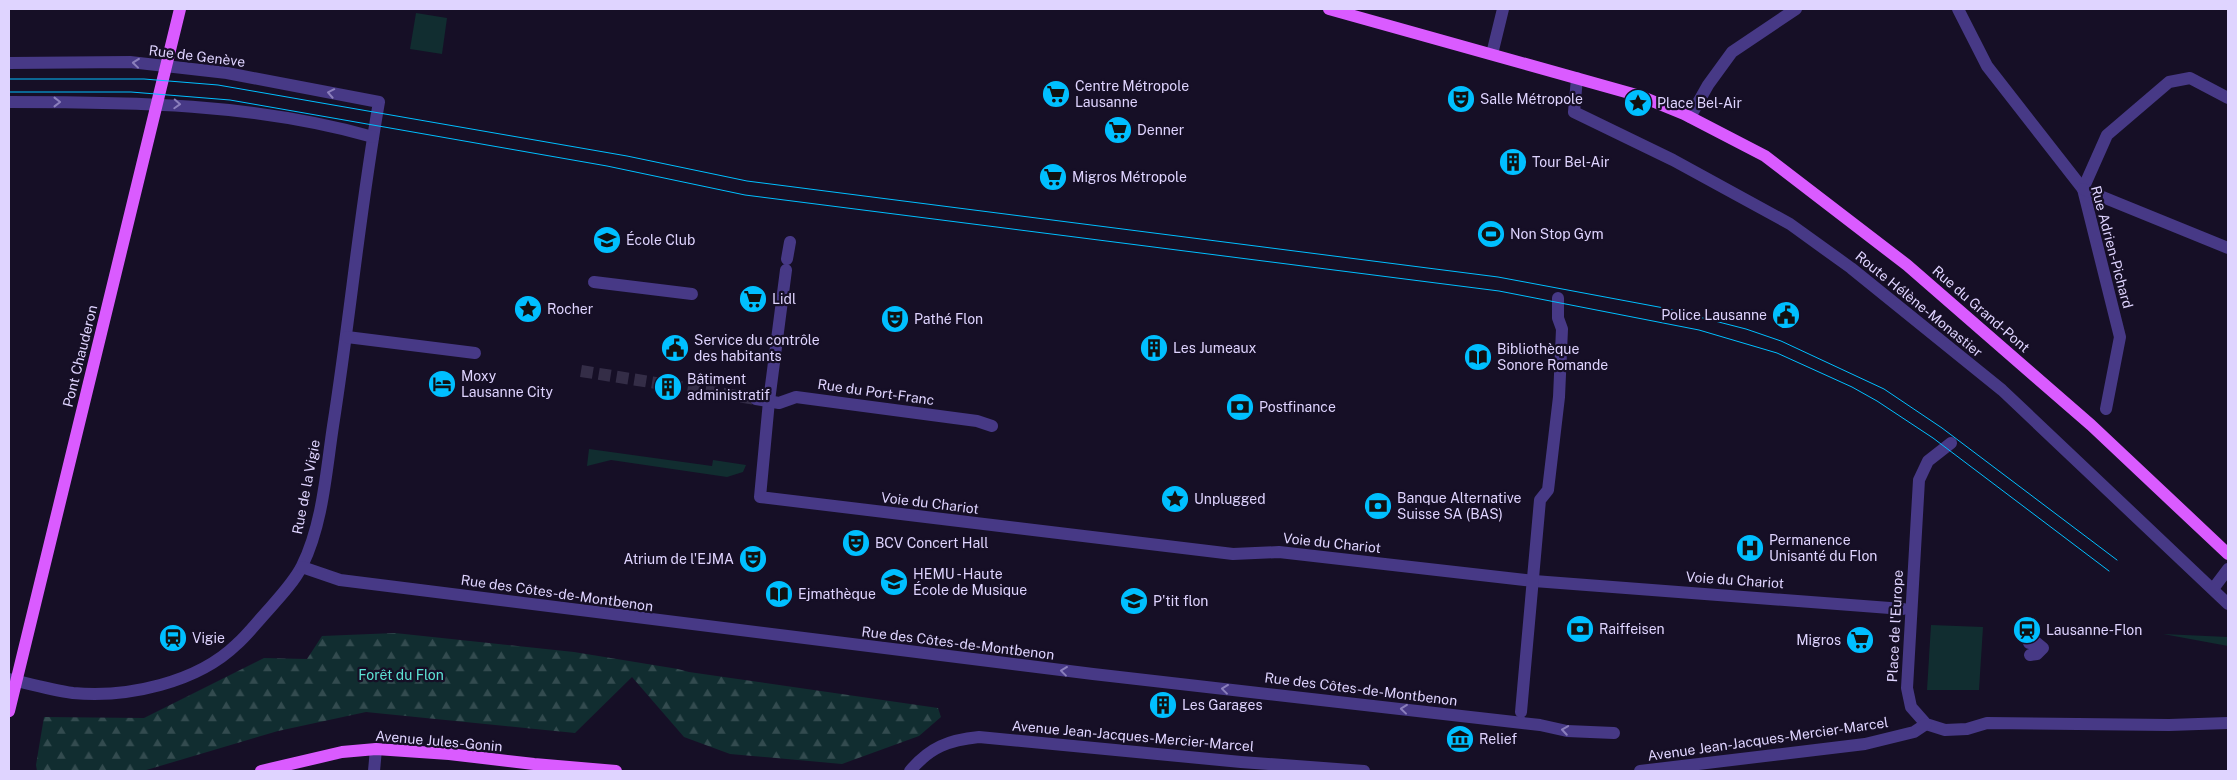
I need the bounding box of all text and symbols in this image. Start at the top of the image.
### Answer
street label: Rue de Genève [148,42,246,70]
one-way arrow [132,58,140,69]
place label: Centre Métropole Lausanne [1075,78,1189,110]
supermarket icon: Centre Métropole Lausanne [1041,79,1071,109]
theatre icon: Salle Métropole [1446,84,1476,114]
one-way arrow [327,88,336,98]
place icon: Place Bel-Air [1623,88,1653,118]
place label: Salle Métropole [1480,91,1583,107]
place label: Place Bel-Air [1657,95,1742,111]
one-way arrow [54,97,62,107]
one-way arrow [174,99,182,110]
supermarket icon: Denner [1103,115,1133,145]
place label: Denner [1137,122,1184,138]
building icon: Tour Bel-Air [1498,147,1528,177]
place label: Tour Bel-Air [1532,154,1610,170]
supermarket icon: Migros Métropole [1038,162,1068,192]
place label: Migros Métropole [1072,169,1187,185]
street label: Rue Adrien-Pichard [2088,184,2136,310]
sports icon: Non Stop Gym [1476,219,1506,249]
school or university icon: École Club [592,225,622,255]
place label: Non Stop Gym [1510,226,1604,242]
place label: École Club [626,231,695,248]
street label: Route Hélène-Monastier [1852,248,1986,360]
street label: Rue du Grand-Pont [1929,263,2033,355]
supermarket icon: Lidl [738,284,768,314]
place label: Lidl [772,291,796,307]
place icon: Rocher [513,294,543,324]
public building icon: Police Lausanne [1771,300,1801,330]
place label: Rocher [547,301,593,317]
street label: Pont Chauderon [60,303,100,409]
theatre icon: Pathé Flon [880,304,910,334]
place label: Police Lausanne [1661,307,1767,323]
place label: Pathé Flon [914,311,983,327]
place label: Service du contrôle des habitants [694,332,820,364]
public building icon: Service du contrôle des habitants [660,333,690,363]
building icon: Les Jumeaux [1139,333,1169,363]
place label: Les Jumeaux [1173,340,1257,356]
place label: Bibliothèque Sonore Romande [1497,341,1608,373]
library icon: Bibliothèque Sonore Romande [1463,342,1493,372]
place label: Moxy Lausanne City [461,368,554,400]
hotel icon: Moxy Lausanne City [427,369,457,399]
place label: Bâtiment administratif [687,371,770,403]
building icon: Bâtiment administratif [653,372,683,402]
street label: Rue du Port-Franc [817,376,935,408]
bank icon: Postfinance [1225,392,1255,422]
place label: Postfinance [1259,399,1336,415]
street label: Rue de la Vigie [289,438,323,536]
place icon: Unplugged [1160,484,1190,514]
street label: Voie du Chariot [880,489,980,517]
place label: Banque Alternative Suisse SA (BAS) [1397,490,1522,522]
place label: Unplugged [1194,491,1266,507]
bank icon: Banque Alternative Suisse SA (BAS) [1363,491,1393,521]
theatre icon: BCV Concert Hall [841,528,871,558]
street label: Voie du Chariot [1282,530,1382,556]
place label: Permanence Unisanté du Flon [1769,532,1877,564]
hospital icon: Permanence Unisanté du Flon [1735,533,1765,563]
place label: BCV Concert Hall [875,535,989,551]
theatre icon: Atrium de l'EJMA [738,544,768,574]
place label: Atrium de l'EJMA [623,551,734,567]
place label: HEMU - Haute École de Musique [913,566,1027,598]
school or university icon: HEMU - Haute École de Musique [879,567,909,597]
street label: Voie du Chariot [1685,569,1785,591]
street label: Place de l'Europe [1884,569,1906,683]
street label: Rue des Côtes-de-Montbenon [460,572,654,614]
library icon: Ejmathèque [764,579,794,609]
place label: Ejmathèque [798,586,876,602]
school or university icon: P'tit flon [1119,586,1149,616]
place label: P'tit flon [1153,593,1208,609]
bank icon: Raiffeisen [1565,614,1595,644]
station icon: Lausanne-Flon [2012,615,2042,645]
place label: Raiffeisen [1599,621,1665,637]
place label: Lausanne-Flon [2046,622,2142,638]
station icon: Vigie [158,623,188,653]
street label: Rue des Côtes-de-Montbenon [861,623,1055,663]
supermarket icon: Migros [1845,625,1875,655]
place label: Vigie [192,630,225,646]
place label: Migros [1796,632,1841,648]
one-way arrow [1059,666,1067,677]
park label: Forêt du Flon [358,667,444,683]
street label: Rue des Côtes-de-Montbenon [1264,669,1458,709]
one-way arrow [1221,684,1229,695]
building icon: Les Garages [1148,690,1178,720]
place label: Les Garages [1182,697,1263,713]
one-way arrow [1400,704,1408,715]
street label: Avenue Jean-Jacques-Mercier-Marcel [1647,714,1889,764]
street label: Avenue Jean-Jacques-Mercier-Marcel [1011,717,1255,755]
museum icon: Relief [1445,724,1475,754]
one-way arrow [1561,726,1569,736]
street label: Avenue Jules-Gonin [375,727,503,755]
place label: Relief [1479,731,1517,747]

